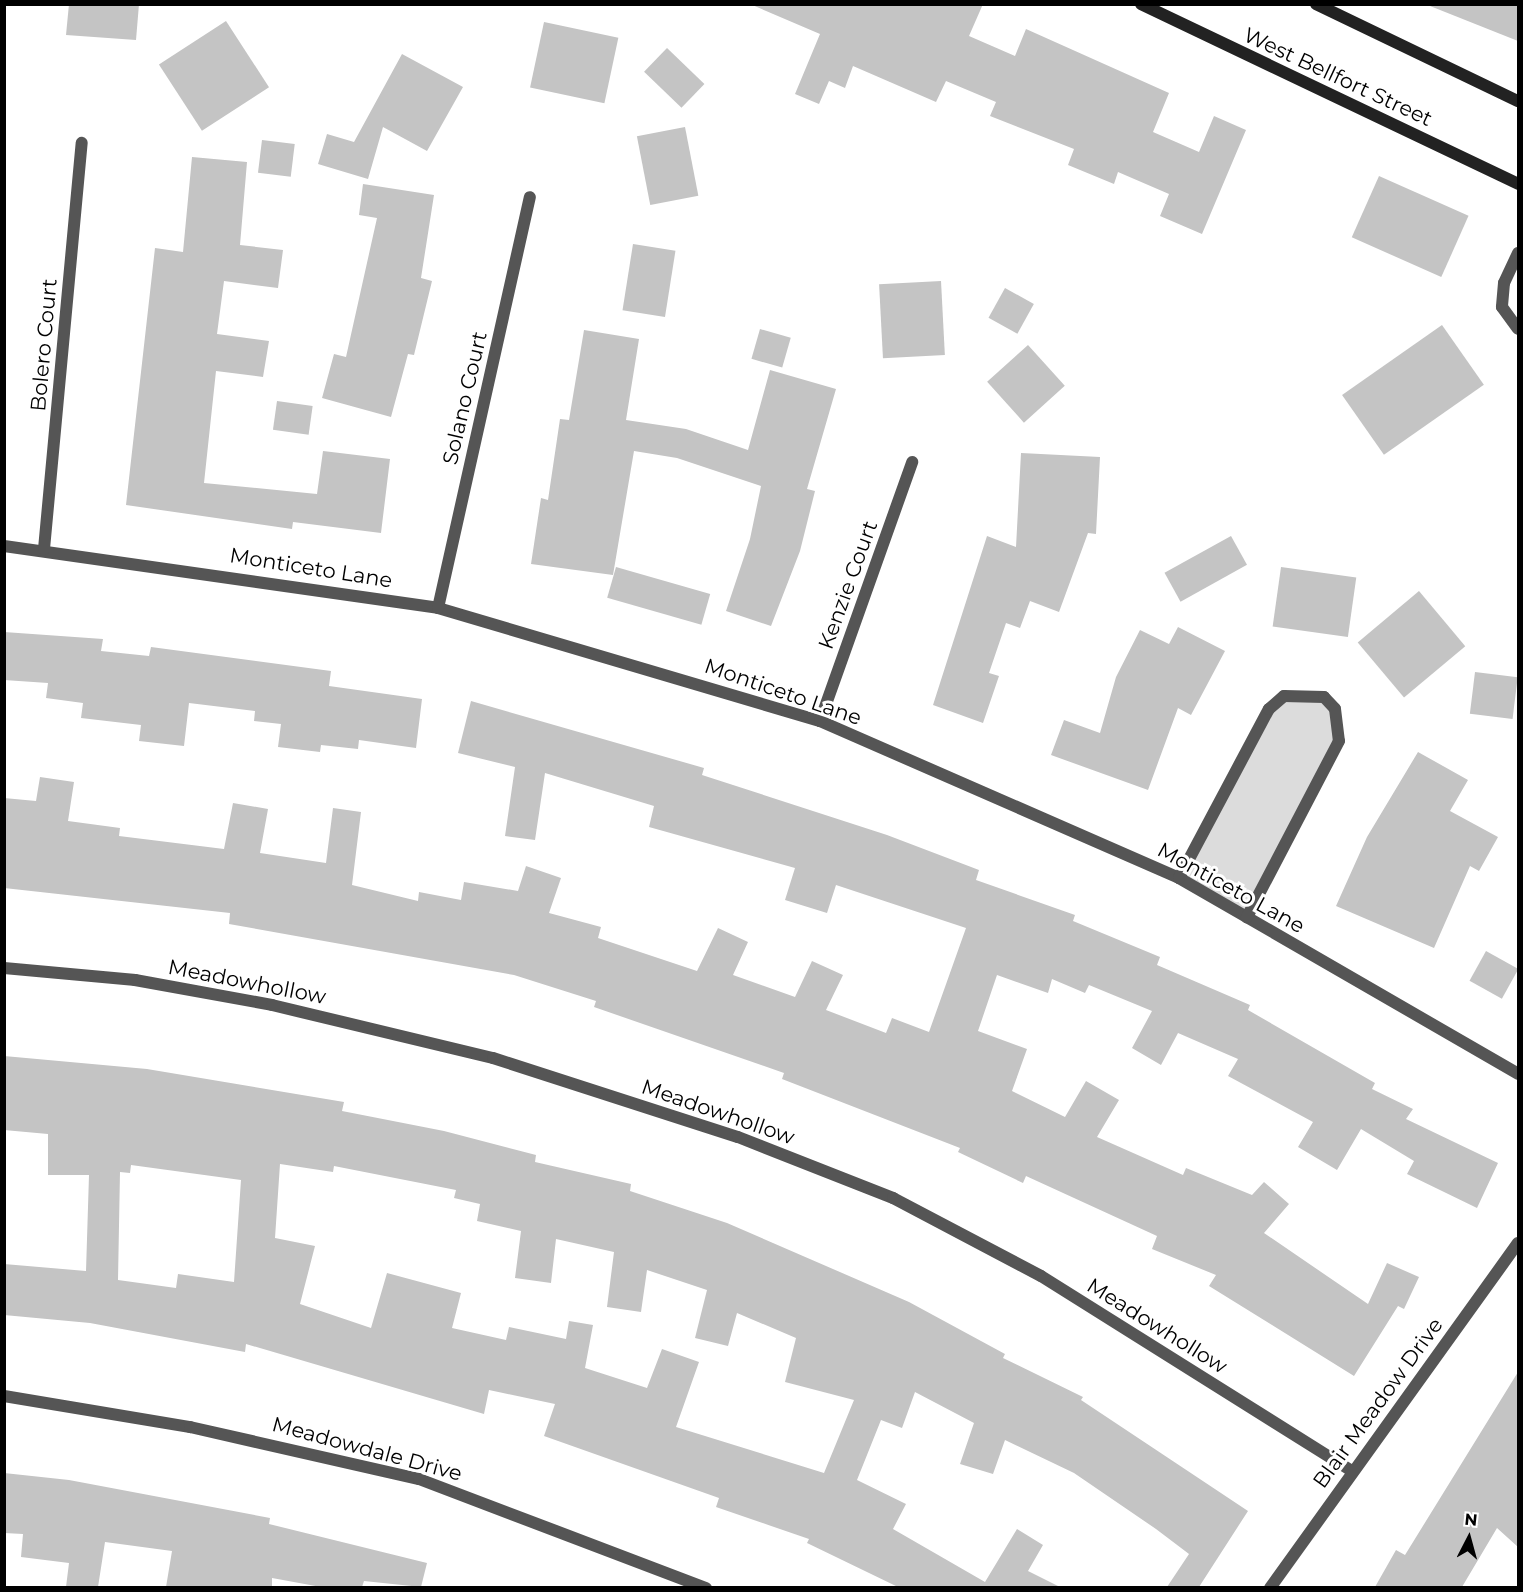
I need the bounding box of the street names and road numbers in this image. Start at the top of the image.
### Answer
street label: West Bellfort Street [1240,22,1436,132]
street label: Bolero Court [26,278,62,412]
street label: Solano Court [437,329,493,467]
street label: Kenzie Court [813,517,883,653]
street label: Monticeto Lane [228,543,394,593]
street label: Monticeto Lane [701,653,865,731]
street label: Monticeto Lane [1153,837,1309,939]
street label: Meadowhollow [166,954,328,1010]
street label: Meadowhollow [638,1074,798,1150]
street label: Meadowhollow [1082,1273,1232,1379]
street label: Blair Meadow Drive [1308,1313,1448,1493]
street label: Meadowdale Drive [269,1412,465,1486]

